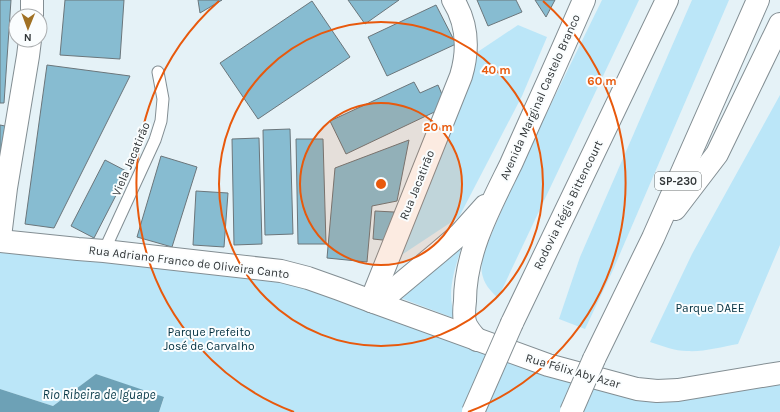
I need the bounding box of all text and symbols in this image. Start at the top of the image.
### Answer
north arrow [8,8,48,48]
street label: Avenida Marginal Castelo Branco [497,12,583,182]
text: N [24,31,32,44]
text: 40 m [481,63,511,77]
text: 60 m [587,74,617,88]
street label: Viela Jacatirão [109,120,153,198]
text: 20 m [423,120,453,134]
street label: Rodovia Régis Bittencourt [531,138,606,272]
street label: Rua Jacatirão [397,148,437,222]
road number: SP-230 [655,172,701,190]
centre of rings [374,177,388,191]
street label: Rua Adriano Franco de Oliveira Canto [88,243,290,281]
park label: Parque DAEE [675,301,745,315]
park label: Parque Prefeito José de Carvalho [164,325,254,353]
street label: Rua Félix Aby Azar [524,351,623,391]
water label: Rio Ribeira de Iguape [43,387,155,402]

